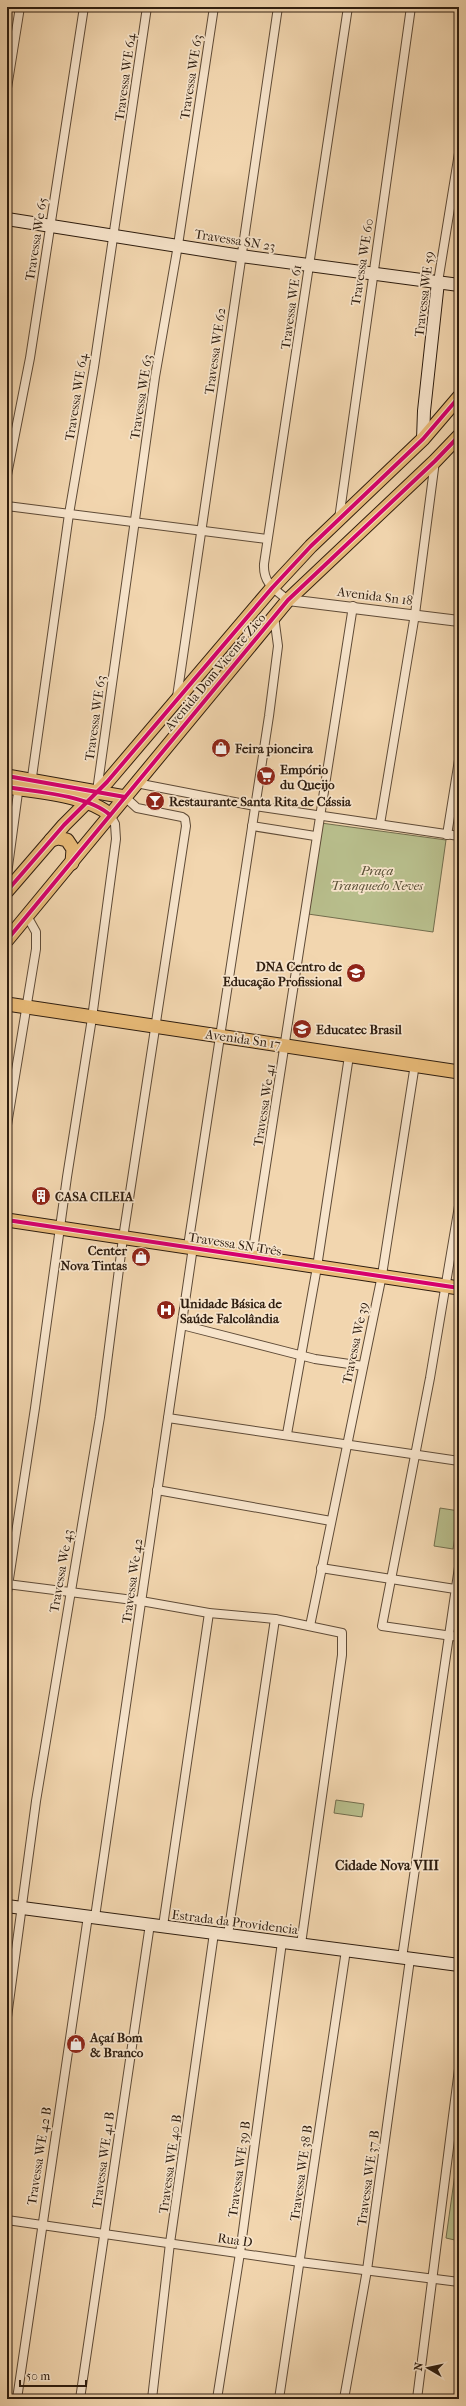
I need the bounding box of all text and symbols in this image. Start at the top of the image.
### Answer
street label: Travessa WE 64 [111,32,139,122]
street label: Travessa WE 63 [177,33,205,121]
street label: Travessa We 65 [22,196,50,282]
street label: Travessa WE 60 [348,217,376,307]
street label: Travessa SN 23 [194,226,276,254]
street label: Travessa WE 59 [411,250,437,338]
street label: Travessa WE 61 [278,264,304,350]
street label: Travessa WE 62 [201,306,229,395]
street label: Travessa WE 64 [62,352,90,442]
street label: Travessa WE 63 [127,353,155,441]
street label: Avenida Sn 18 [335,584,414,608]
street label: Avenida Dom Vicente Zico [161,610,269,735]
street label: Travessa WE 63 [82,674,108,762]
shop icon: Feira pioneira [210,737,232,759]
place label: Feira pioneira [234,741,314,757]
place label: Empório du Queijo [280,762,335,792]
supermarket icon: Empório du Queijo [255,765,277,787]
bar icon: Restaurante Santa Rita de Cássia [144,790,166,812]
place label: Restaurante Santa Rita de Cássia [169,794,352,809]
park label: Praça Tranquedo Neves [331,863,424,893]
place label: DNA Centro de Educação Profissional [223,959,343,990]
school or university icon: DNA Centro de Educação Profissional [345,962,367,984]
school or university icon: Educatec Brasil [291,1018,313,1040]
place label: Educatec Brasil [316,1022,402,1037]
street label: Avenida Sn 17 [203,1026,282,1052]
street label: Travessa We 41 [250,1062,278,1148]
building icon: CASA CILEIA [30,1185,52,1207]
place label: CASA CILEIA [55,1189,134,1204]
street label: Travessa SN Três [187,1229,283,1259]
place label: Center Nova Tintas [61,1243,127,1273]
shop icon: Center Nova Tintas [130,1246,152,1268]
place label: Unidade Básica de Saúde Falcolândia [179,1296,282,1326]
hospital icon: Unidade Básica de Saúde Falcolândia [155,1299,177,1321]
street label: Travessa We 39 [339,1300,371,1385]
street label: Travessa We 43 [46,1528,76,1614]
street label: Travessa We 42 [119,1537,145,1624]
district label: Cidade Nova VIII [335,1857,440,1874]
street label: Estrada da Providencia [171,1907,300,1937]
place label: Açaí Bom & Branco [89,2030,144,2060]
shop icon: Açaí Bom & Branco [65,2033,87,2055]
street label: Travessa WE 42 B [24,2106,54,2206]
street label: Travessa WE 41 B [89,2111,117,2209]
street label: Travessa WE 40 B [156,2114,184,2214]
street label: Travessa WE 39 B [225,2120,253,2218]
street label: Travessa WE 38 B [287,2124,315,2222]
street label: Travessa WE 37 B [354,2129,382,2227]
street label: Rua D [216,2230,254,2250]
north arrow [408,2348,448,2388]
text: N [412,2361,426,2372]
scale bar [20,2362,86,2388]
text: 50 m [26,2369,50,2383]

